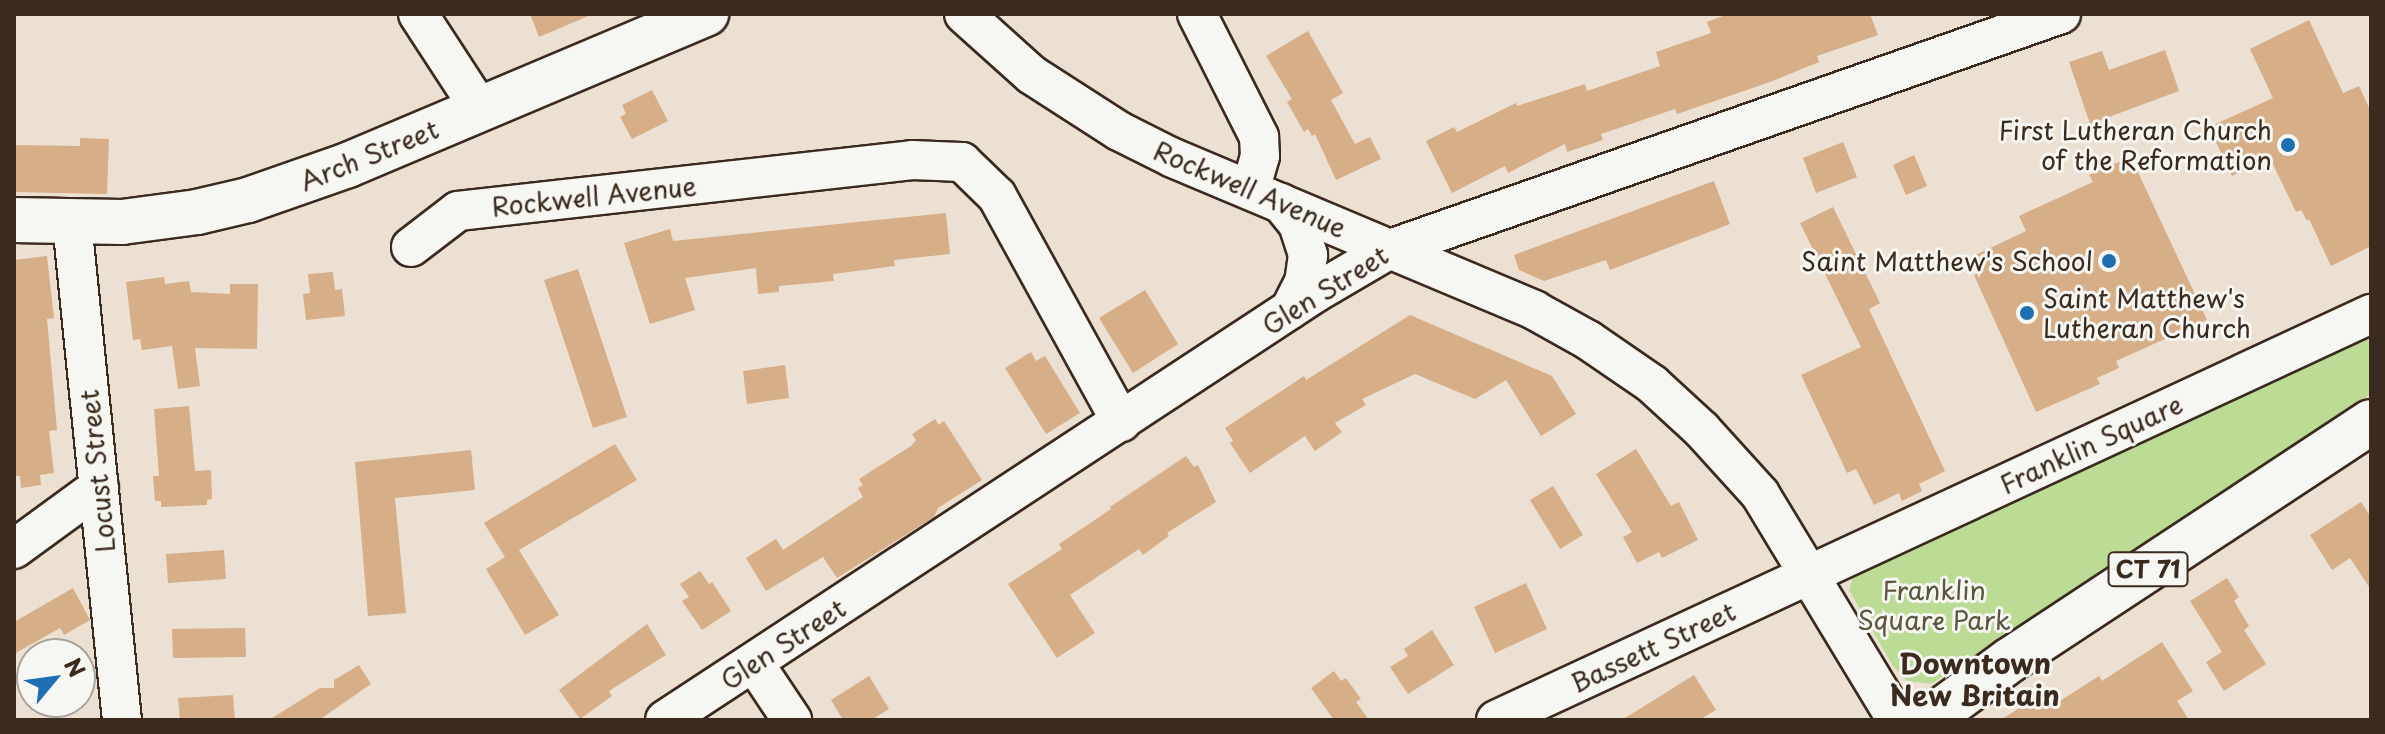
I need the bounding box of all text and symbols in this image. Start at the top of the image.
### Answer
street label: Arch Street [295,113,443,197]
place label: First Lutheran Church of the Reformation [2000,114,2272,176]
street label: Rockwell Avenue [1149,134,1351,244]
marker: First Lutheran Church of the Reformation [2279,136,2297,154]
street label: Rockwell Avenue [490,170,698,222]
street label: Glen Street [1255,238,1395,342]
place label: Saint Matthew's School [1801,245,2093,277]
marker: Saint Matthew's School [2100,252,2118,270]
place label: Saint Matthew's Lutheran Church [2043,282,2251,344]
marker: Saint Matthew's Lutheran Church [2018,304,2036,322]
street label: Locust Street [73,388,121,554]
street label: Franklin Square [1994,388,2188,500]
road number: CT 71 [2106,549,2190,589]
park label: Franklin Square Park [1857,574,2011,636]
street label: Glen Street [714,591,852,697]
street label: Bassett Street [1565,595,1741,699]
north arrow [16,638,96,718]
district label: Downtown New Britain [1890,646,2060,712]
text: N [57,651,94,683]

